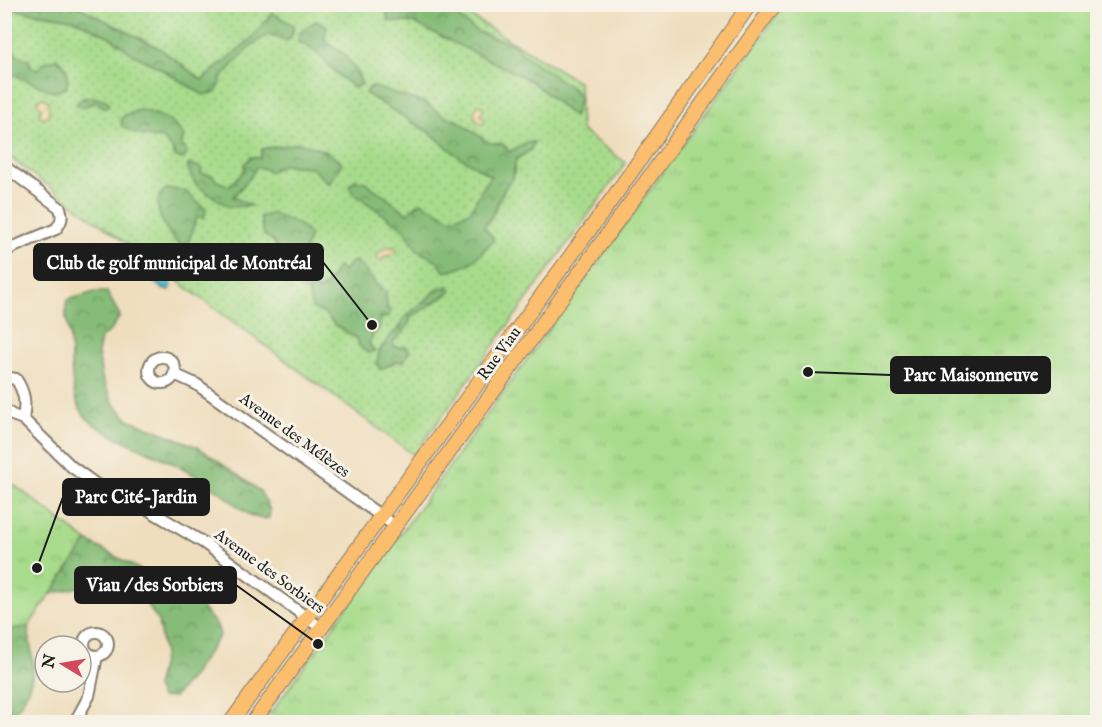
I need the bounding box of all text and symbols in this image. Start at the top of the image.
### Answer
callout: Club de golf municipal de Montréal [34,244,323,280]
text: Club de golf municipal de Montréal [47,253,313,276]
street label: Rue Viau [474,323,526,385]
callout: Parc Maisonneuve [891,357,1050,393]
text: Parc Maisonneuve [904,365,1039,388]
street label: Avenue des Mélèzes [234,389,353,483]
callout: Parc Cité-Jardin [63,479,209,515]
text: Parc Cité-Jardin [75,487,197,510]
street label: Avenue des Sorbiers [209,525,328,619]
callout: Viau / des Sorbiers [75,567,236,603]
text: Viau / des Sorbiers [86,575,224,598]
north arrow [33,634,93,694]
text: N [39,653,61,671]

